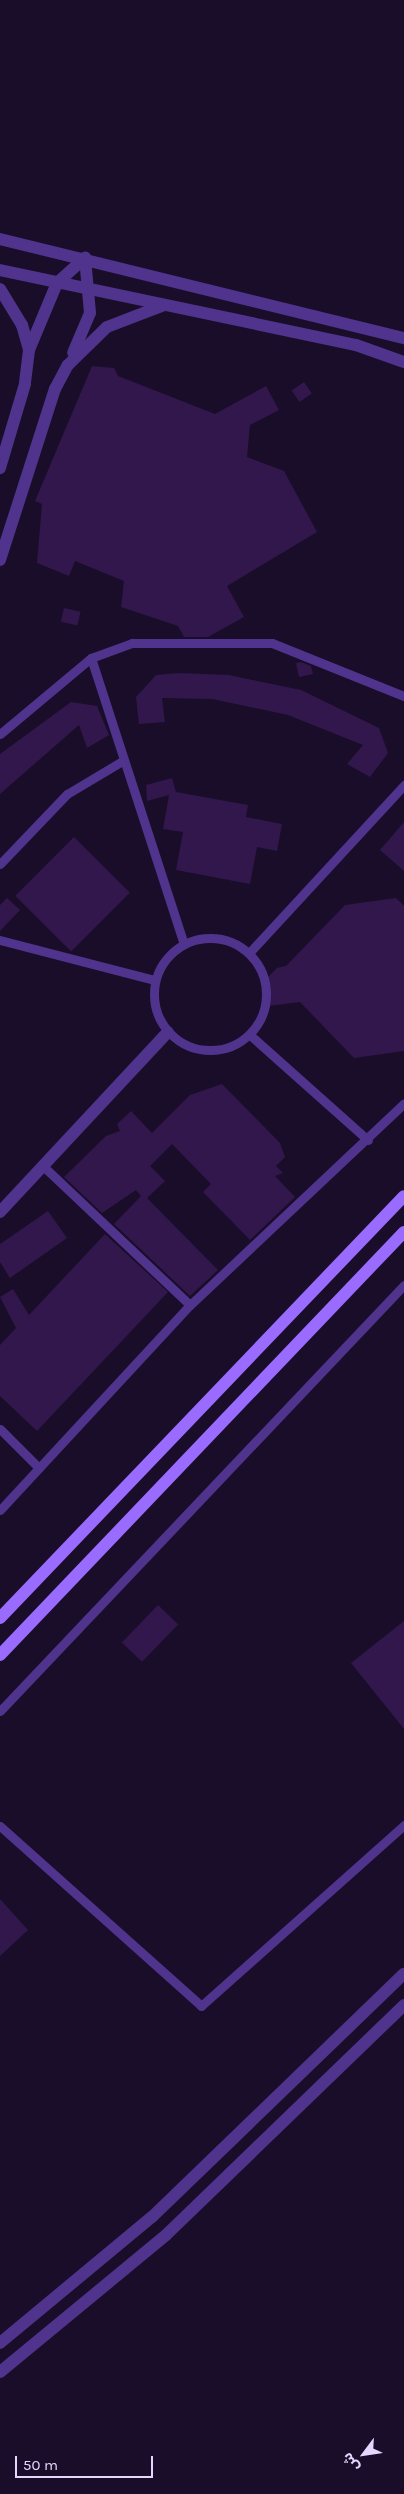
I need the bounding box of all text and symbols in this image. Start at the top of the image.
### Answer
north arrow [339,2429,389,2479]
scale bar [18,2446,155,2478]
text: ش [338,2449,363,2475]
text: 50 m [23,2456,58,2474]

